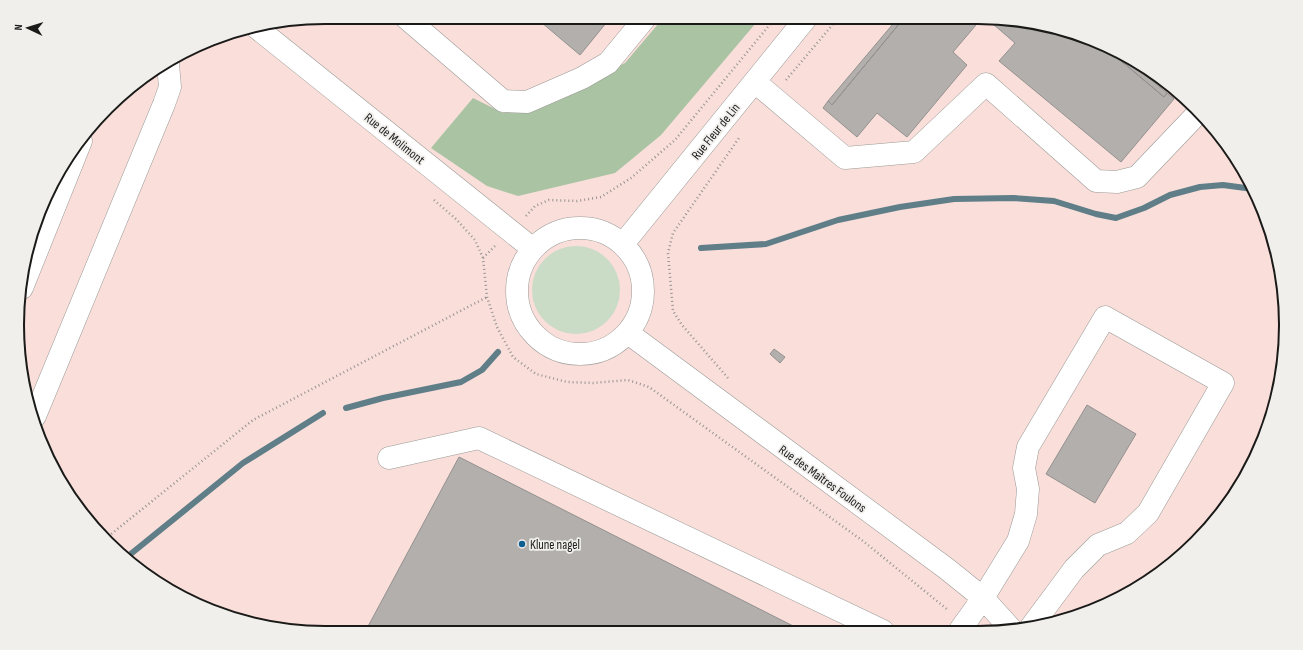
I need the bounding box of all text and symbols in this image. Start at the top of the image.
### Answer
north arrow [8,8,48,48]
text: N [12,24,25,31]
street label: Rue Fleur de Lin [688,100,743,163]
street label: Rue de Molimont [361,110,428,168]
street label: Rue des Maîtres Foulons [776,442,870,516]
place label: Klune nagel [530,537,580,553]
marker: Klune nagel [517,539,527,549]

